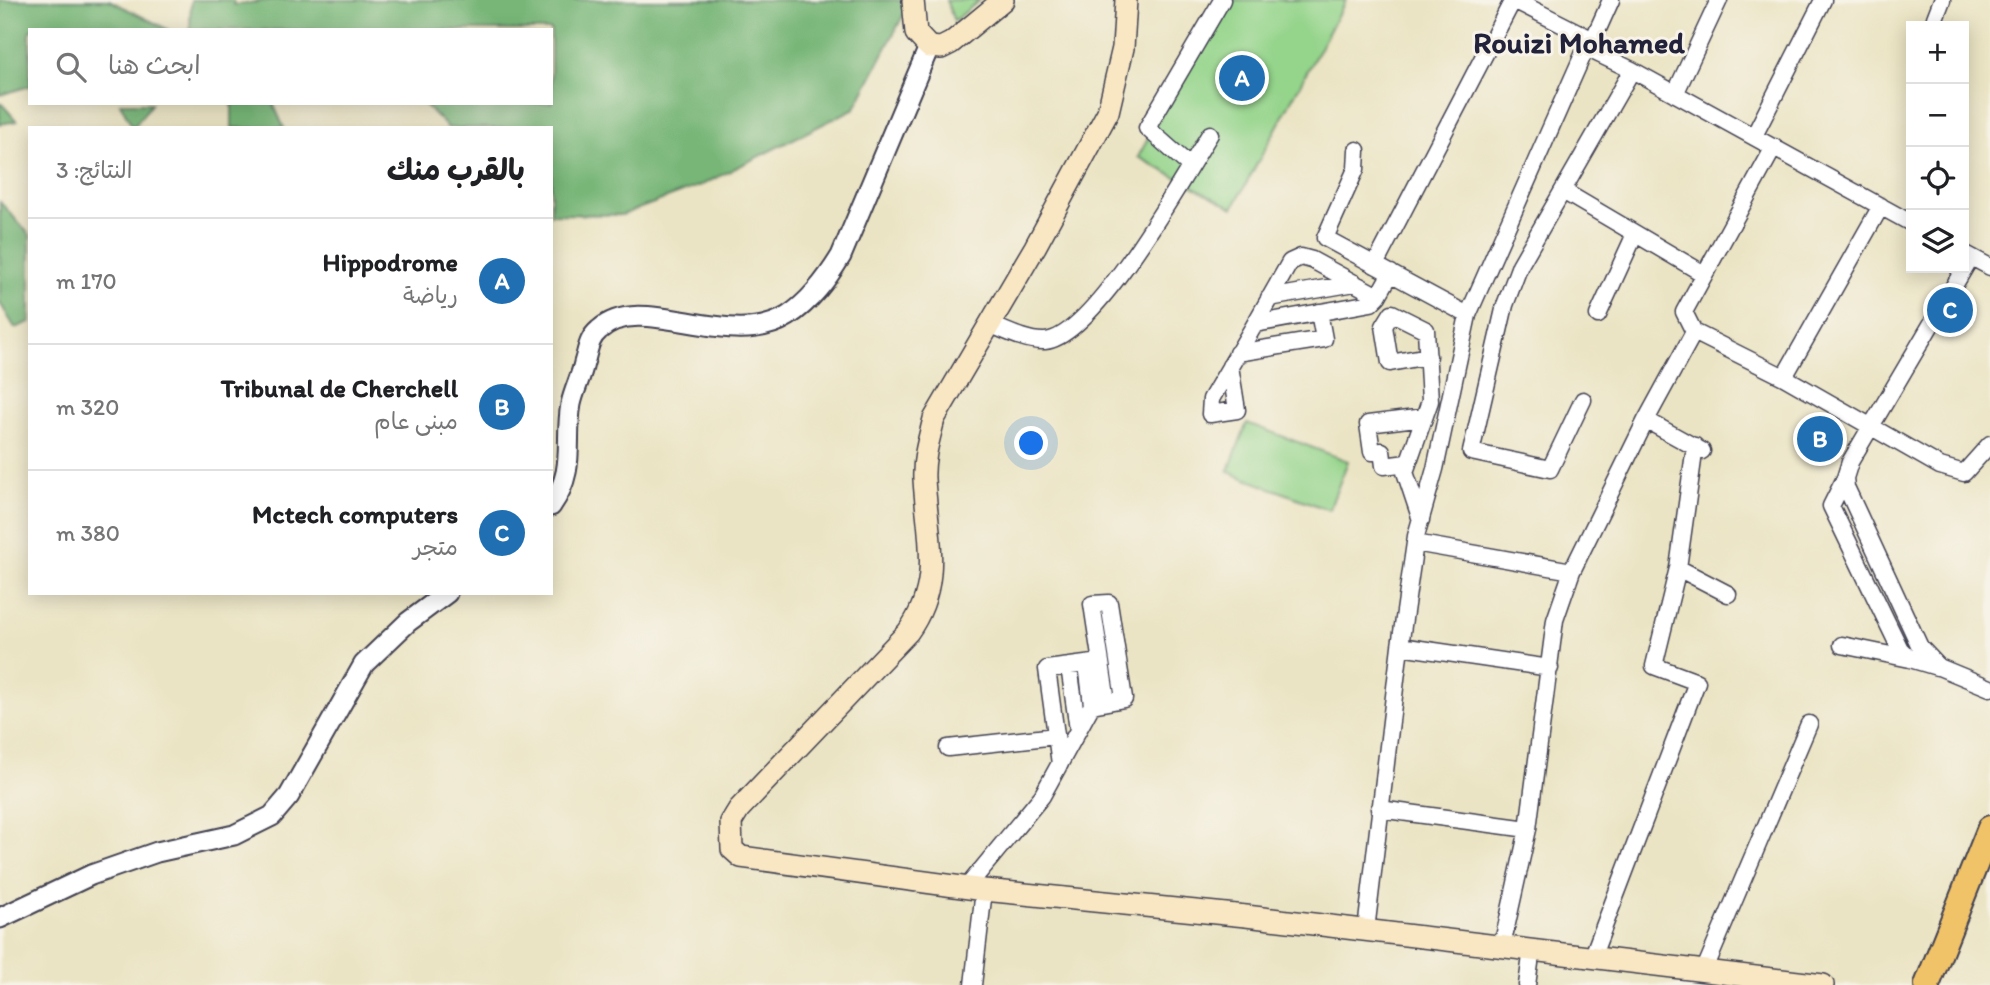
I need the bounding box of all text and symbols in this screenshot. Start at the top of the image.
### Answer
map controls [1906,21,1969,273]
button: + [1906,21,1969,84]
district label: Rouizi Mohamed [1473,24,1685,61]
search box [28,28,553,105]
icon: search [52,48,90,86]
text: ابحث هنا [108,49,201,81]
pin: A [1219,52,1265,104]
button: − [1906,84,1969,147]
button: locate [1906,147,1969,210]
text: بالقرب منك [387,151,525,188]
text: النتائج: 3 [56,156,132,184]
button: layers [1906,210,1969,273]
text: Hippodrome [323,246,458,278]
text: 170 m [56,267,117,295]
text: A [495,267,509,295]
text: رياضة [403,281,458,309]
pin: C [1927,284,1973,336]
text: Tribunal de Cherchell [221,372,458,404]
text: 320 m [56,393,119,421]
text: B [495,393,509,421]
text: مبنى عام [374,407,458,435]
pin: B [1797,413,1843,465]
your location [1014,426,1048,460]
text: Mctech computers [252,498,458,530]
text: 380 m [56,519,120,547]
text: C [495,519,509,547]
text: متجر [413,533,458,561]

